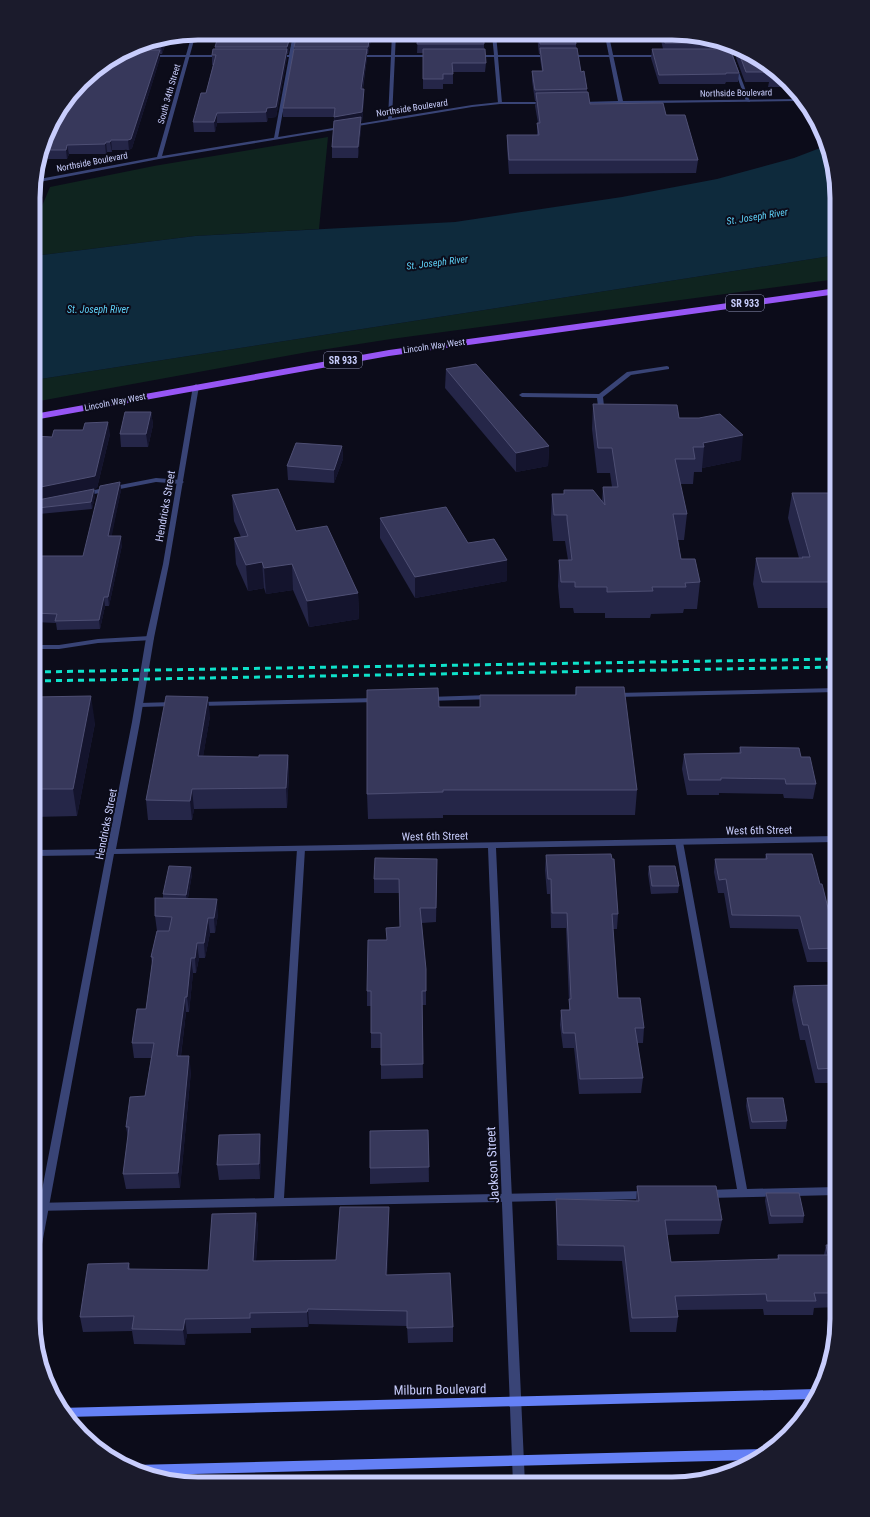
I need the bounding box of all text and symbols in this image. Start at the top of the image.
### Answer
street label: South 34th Street [156,63,182,125]
street label: Northside Boulevard [700,87,772,99]
street label: Northside Boulevard [376,97,448,119]
street label: Northside Boulevard [56,150,128,174]
water label: St. Joseph River [726,206,790,227]
water label: St. Joseph River [406,253,470,272]
road number: SR 933 [726,295,764,311]
water label: St. Joseph River [67,304,130,315]
street label: Lincoln Way West [402,337,466,355]
road number: SR 933 [324,352,362,368]
street label: Lincoln Way West [83,391,147,413]
street label: Hendricks Street [153,470,178,543]
street label: Hendricks Street [93,788,120,861]
street label: West 6th Street [726,823,792,838]
street label: West 6th Street [402,829,468,844]
street label: Jackson Street [483,1126,502,1204]
street label: Milburn Boulevard [394,1381,486,1398]

